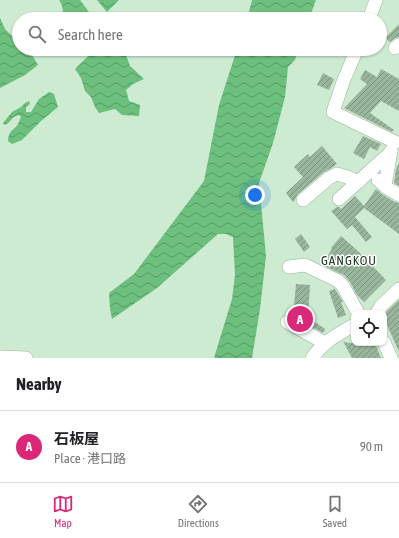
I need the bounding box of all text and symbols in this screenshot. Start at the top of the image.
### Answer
search box [12,12,387,56]
icon: search [26,23,48,45]
text: Search here [58,26,123,43]
your location [245,185,265,205]
district label: GANGKOU [321,253,377,268]
pin: A [287,304,313,334]
map controls [351,310,387,346]
button: locate [351,310,387,346]
text: Nearby [16,374,62,394]
text: 石板屋 [54,430,99,447]
text: A [26,439,32,454]
text: 90 m [360,439,383,454]
text: Place · 港口路 [54,451,126,466]
tab: Map [52,493,74,529]
tab: Directions [178,493,219,529]
tab: Saved [323,493,347,529]

